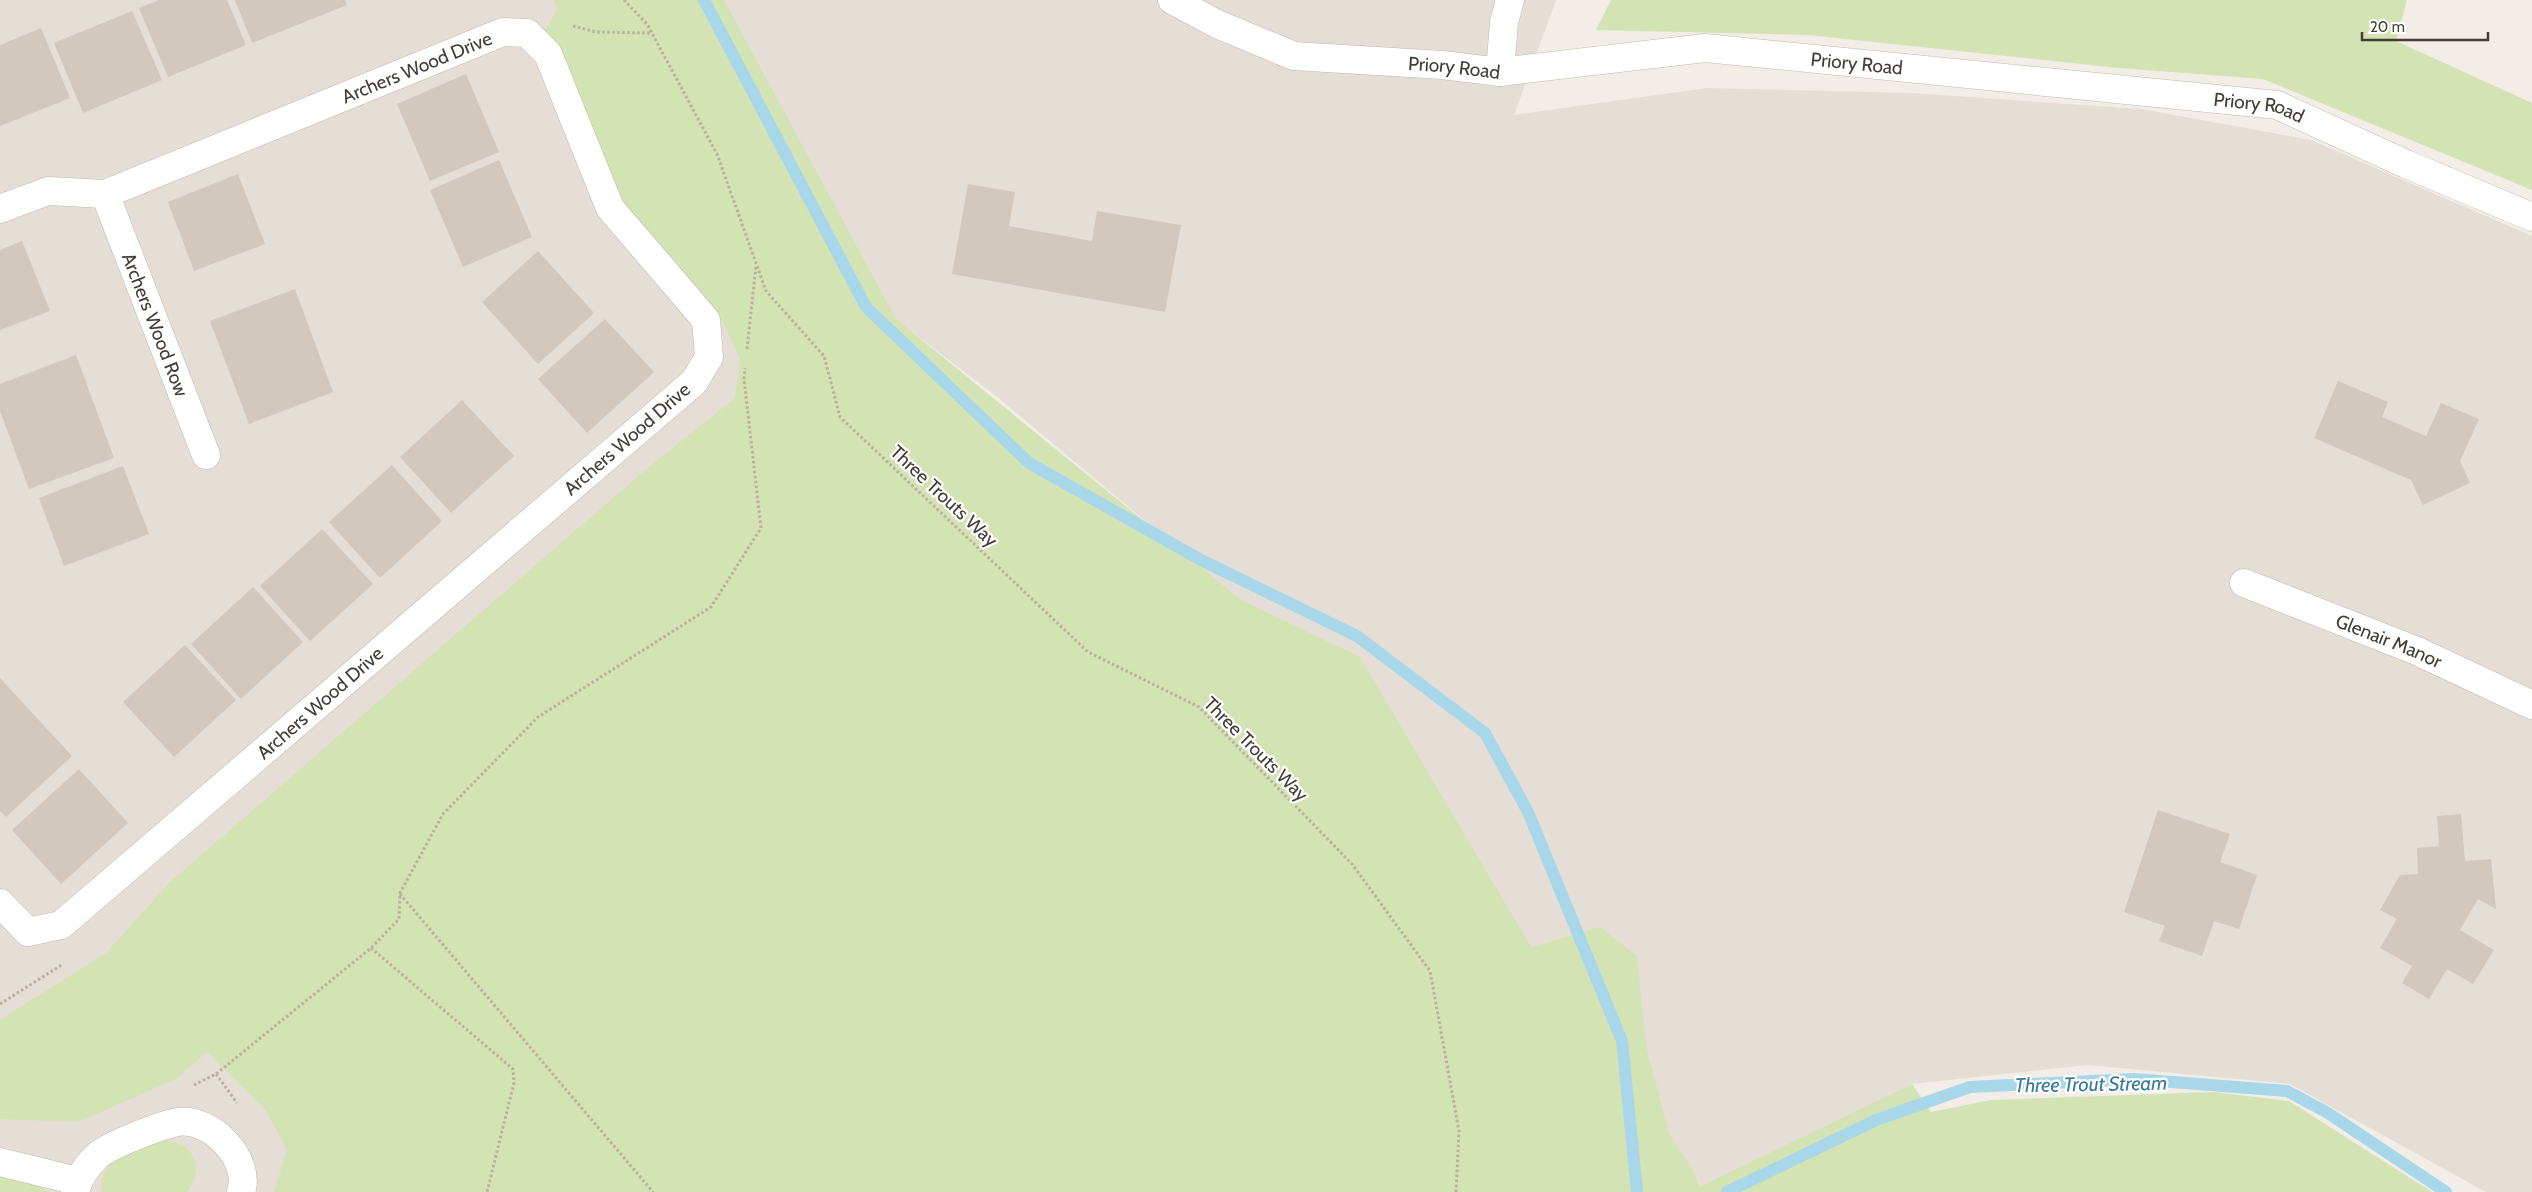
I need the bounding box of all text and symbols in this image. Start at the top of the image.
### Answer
scale bar [2362,10,2488,42]
text: 20 m [2370,18,2405,36]
street label: Archers Wood Drive [338,26,495,108]
street label: Priory Road [1810,47,1904,79]
street label: Priory Road [1408,51,1501,83]
street label: Priory Road [2213,87,2308,127]
street label: Archers Wood Row [117,249,194,400]
street label: Archers Wood Drive [559,378,695,500]
street label: Three Trouts Way [886,440,1003,552]
street label: Glenair Manor [2333,609,2446,673]
street label: Archers Wood Drive [252,642,388,764]
street label: Three Trouts Way [1199,692,1313,806]
water label: Three Trout Stream [2015,1071,2167,1097]

